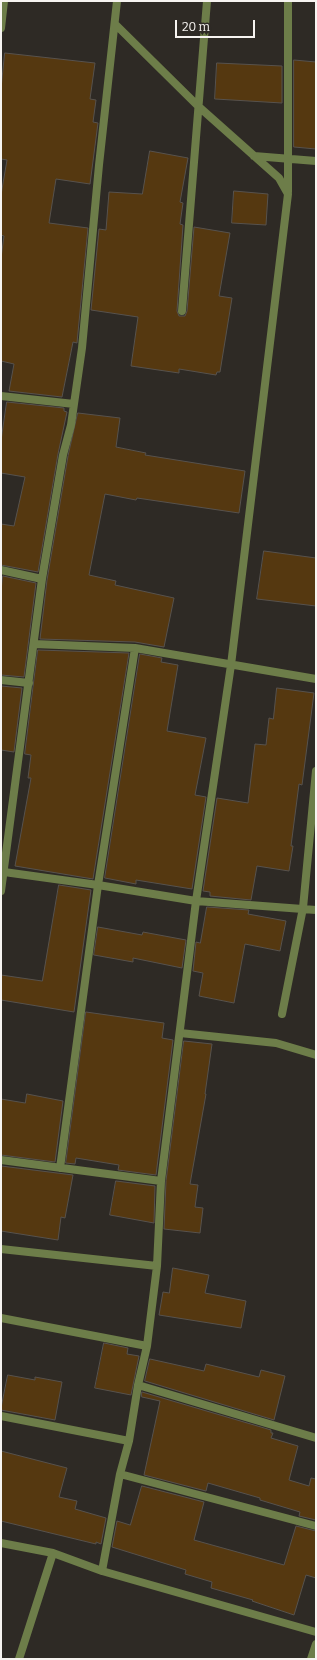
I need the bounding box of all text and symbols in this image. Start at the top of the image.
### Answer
scale bar [177,12,257,38]
text: 20 m [182,20,210,34]

